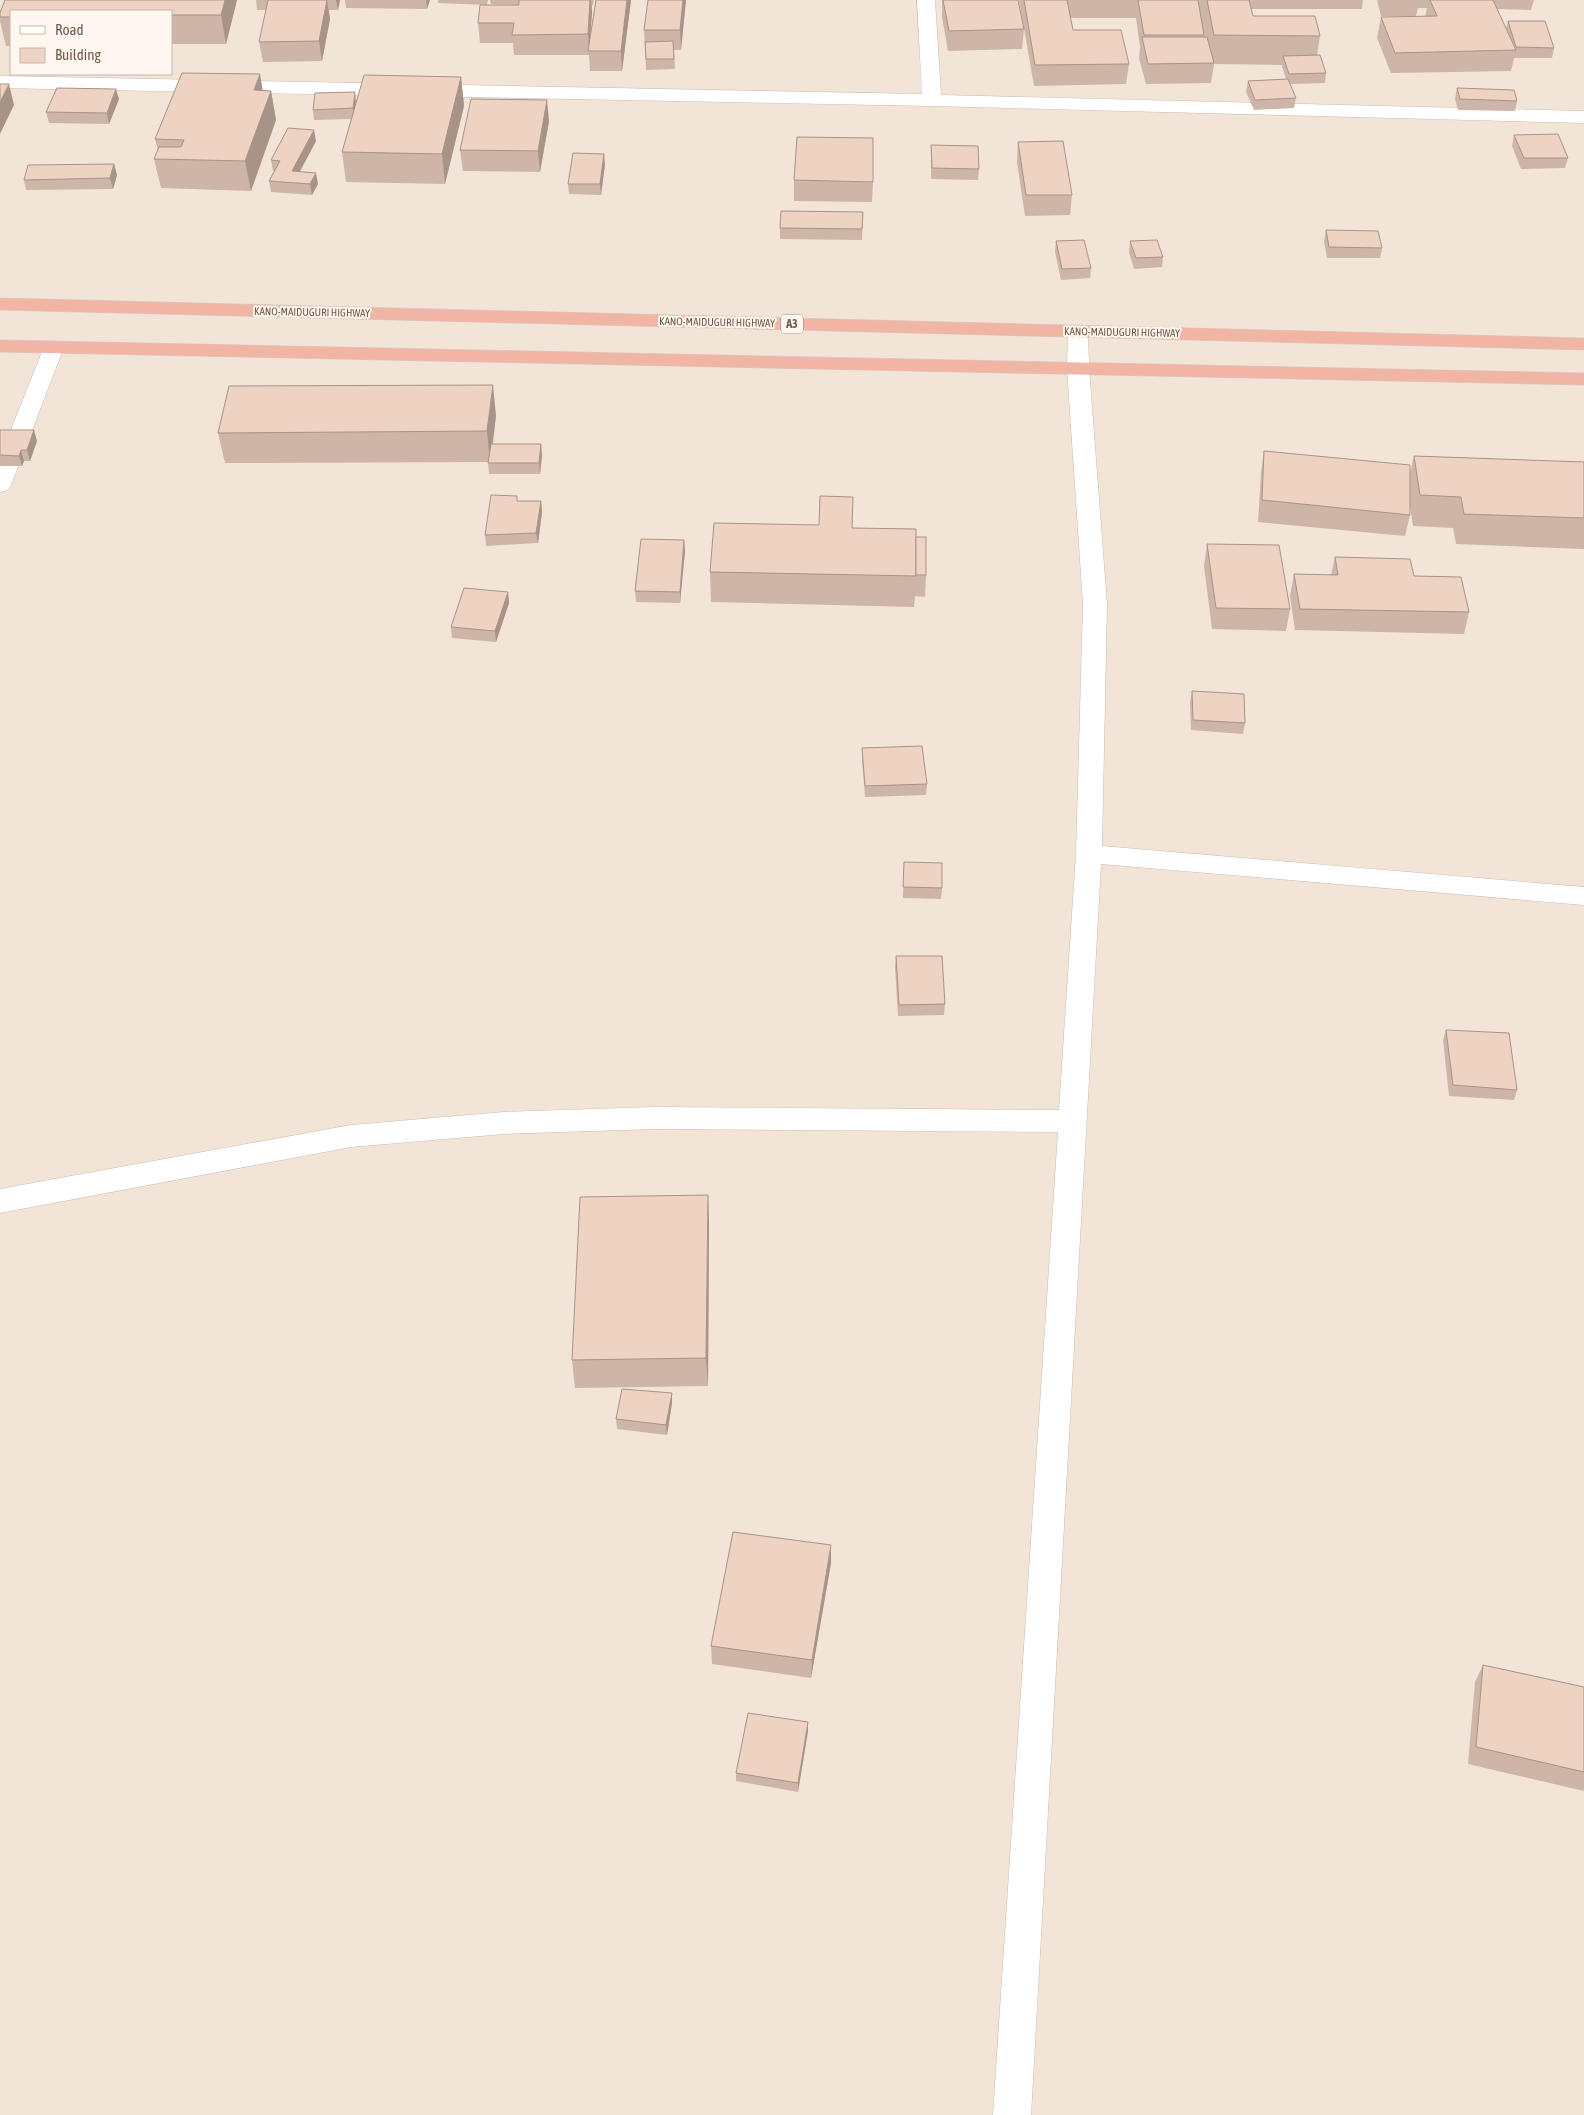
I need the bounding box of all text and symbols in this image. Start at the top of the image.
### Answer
legend [10,10,172,75]
text: Road [55,21,84,38]
text: Building [55,46,101,63]
street label: KANO-MAIDUGURI HIGHWAY [254,305,370,319]
road number: A3 [781,314,803,334]
street label: KANO-MAIDUGURI HIGHWAY [659,315,775,329]
street label: KANO-MAIDUGURI HIGHWAY [1064,325,1180,339]

